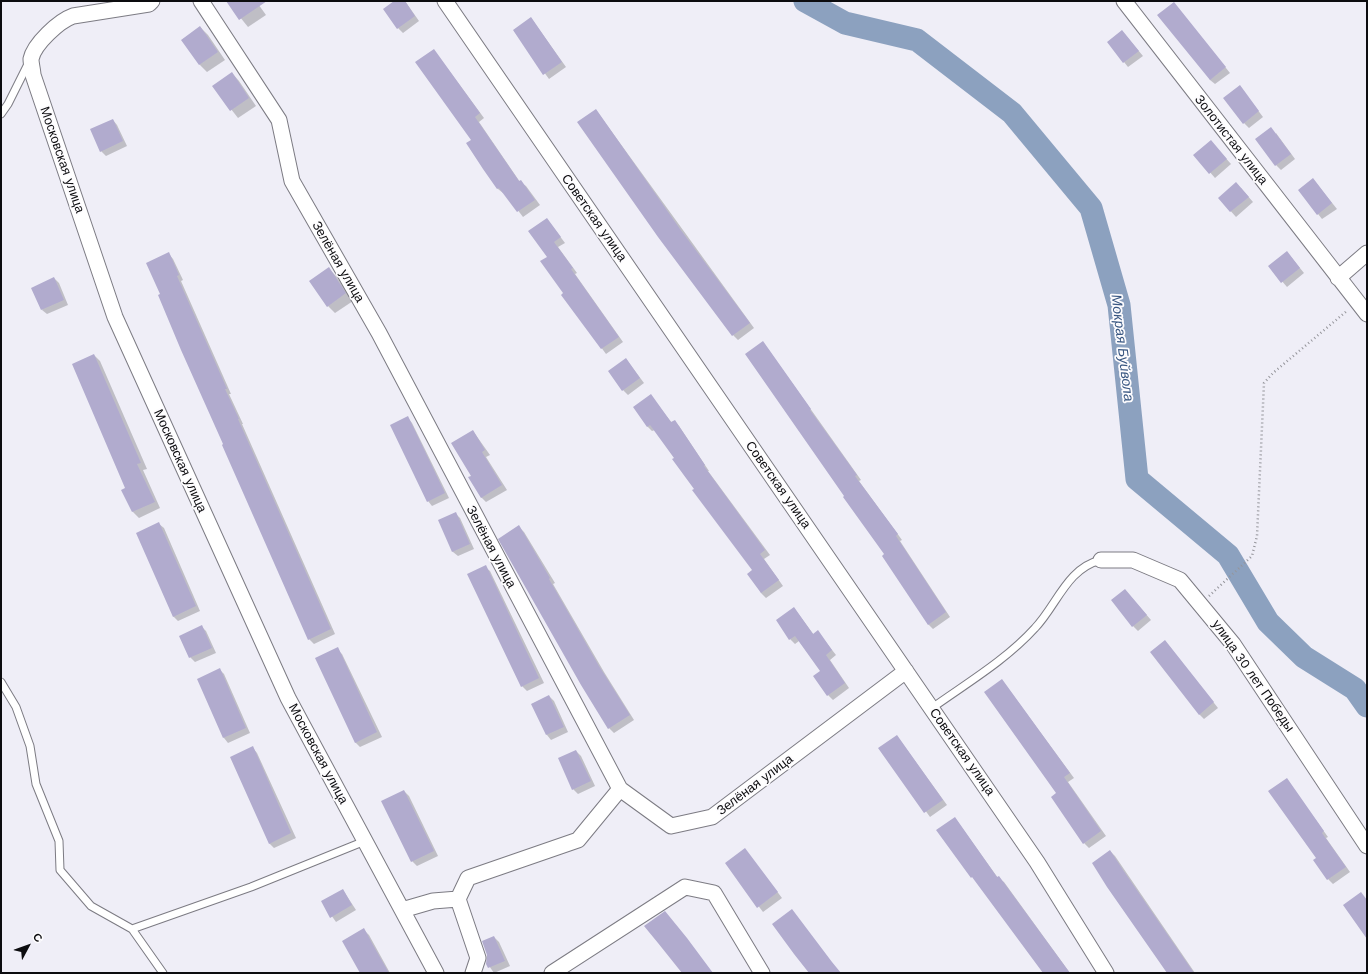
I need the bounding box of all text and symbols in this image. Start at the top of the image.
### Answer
street label: Золотистая улица [1191,92,1271,188]
street label: Московская улица [36,105,88,215]
street label: Советская улица [558,171,630,265]
street label: Зелёная улица [308,219,368,305]
water label: Мокрая Буйвола [1107,294,1137,402]
street label: Московская улица [150,407,210,515]
street label: Советская улица [742,438,814,532]
street label: Зелёная улица [463,503,519,591]
street label: улица 30 лет Победы [1209,617,1297,735]
street label: Московская улица [285,701,351,807]
street label: Советская улица [926,705,998,799]
street label: Зелёная улица [714,751,796,819]
north arrow [8,926,48,966]
text: С [30,931,45,945]

